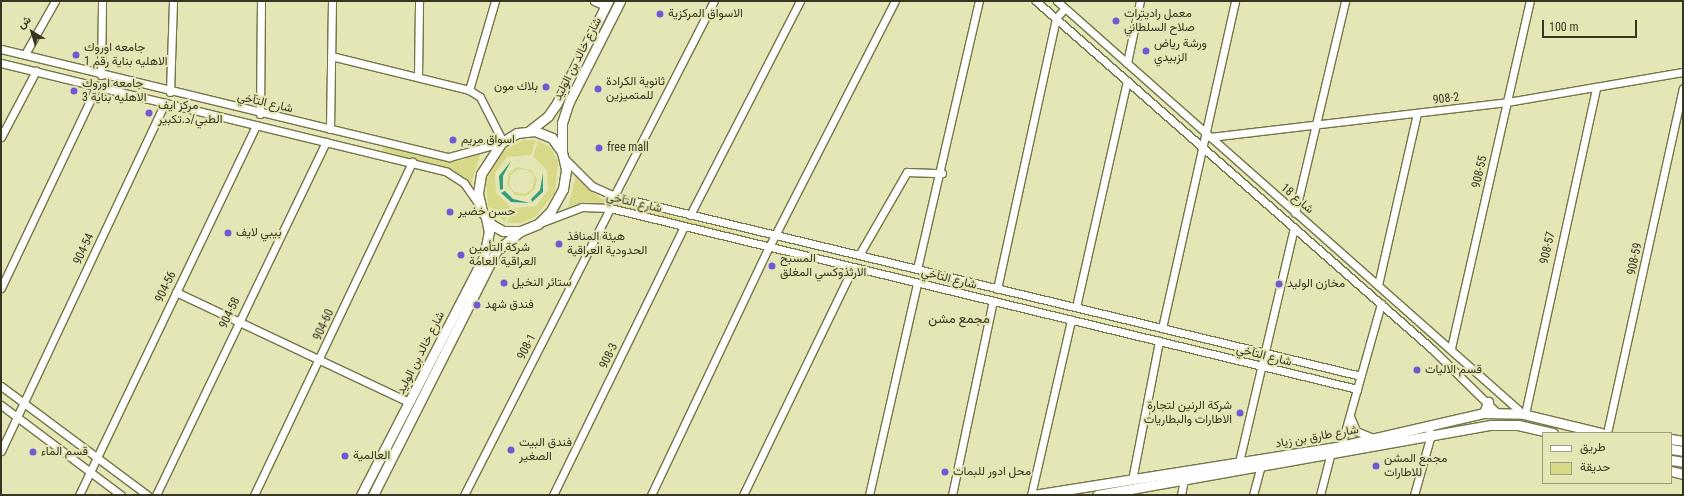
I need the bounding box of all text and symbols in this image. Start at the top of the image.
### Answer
place label: الاسواق المركزية [668,7,743,21]
place label: معمل راديترات صلاح السلطاني [1124,7,1195,35]
marker: الاسواق المركزية [655,9,665,19]
north arrow [12,12,52,52]
scale bar [1544,12,1639,38]
text: ش [15,13,34,31]
street label: شارع خالد بن الوليد [551,15,605,103]
marker: معمل راديترات صلاح السلطاني [1111,16,1121,26]
text: 100 m [1549,20,1579,34]
place label: ورشة رياض الزبيدي [1154,37,1207,65]
place label: جامعه اوروك الاهليه بناية رقم 1 [84,41,168,69]
marker: ورشة رياض الزبيدي [1141,46,1151,56]
marker: جامعه اوروك الاهليه بناية رقم 1 [71,50,81,60]
place label: ثانوية الكرادة للمتميزين [606,75,665,103]
place label: جامعه اوروك الاهليه بناية 3 [82,77,146,105]
place label: بلاك مون [494,80,538,94]
marker: بلاك مون [541,82,551,92]
marker: ثانوية الكرادة للمتميزين [593,84,603,94]
marker: جامعه اوروك الاهليه بناية 3 [69,86,79,96]
street label: شارع التآخي [236,90,294,116]
street label: 908-2 [1432,90,1460,108]
place label: مركز ايف الطبي/د.تكبير [158,99,222,127]
marker: مركز ايف الطبي/د.تكبير [143,107,155,119]
place label: اسواق مريم [461,133,515,147]
marker: اسواق مريم [448,135,458,145]
place label: free mall [607,141,649,155]
marker: free mall [594,143,604,153]
street label: 908-55 [1469,155,1491,189]
street label: شارع 18 [1278,181,1316,217]
street label: شارع التآخي [605,190,663,216]
place label: حسن خضير [458,205,515,219]
marker: حسن خضير [445,207,455,217]
place label: بيبي لايف [236,226,281,240]
marker: بيبي لايف [223,228,233,238]
place label: هيئة المنافذ الحدودية العراقية [567,230,647,258]
street label: 904-54 [71,231,97,267]
street label: 908-57 [1537,231,1559,265]
marker: هيئة المنافذ الحدودية العراقية [554,239,564,249]
place label: شركة التأمين العراقية العامة [469,241,536,269]
street label: 908-59 [1625,242,1645,276]
marker: شركة التأمين العراقية العامة [456,250,466,260]
place label: المسبح الارثذوكسي المغلق [780,252,866,280]
marker: المسبح الارثذوكسي المغلق [767,261,777,271]
street label: شارع التآخي [920,265,978,293]
street label: 904-56 [152,269,180,305]
place label: ستائر النخيل [512,276,572,290]
place label: مخازن الوليد [1287,277,1345,291]
marker: ستائر النخيل [499,278,509,288]
marker: مخازن الوليد [1274,279,1284,289]
street label: 904-58 [216,295,244,331]
place label: فندق شهد [485,298,534,312]
marker: فندق شهد [472,300,482,310]
street label: 904-60 [311,307,337,343]
street label: شارع خالد بن الوليد [394,309,448,397]
district label: مجمع مشن [928,311,990,327]
street label: 908-1 [515,332,539,362]
street label: 908-3 [597,341,621,371]
street label: شارع التآخي [1235,342,1293,370]
place label: قسم الاليات [1425,363,1482,377]
marker: قسم الاليات [1412,365,1422,375]
place label: شركة الرنين لتجارة الاطارات والبطاريات [1144,399,1232,427]
marker: شركة الرنين لتجارة الاطارات والبطاريات [1235,408,1245,418]
street label: شارع طارق بن زياد [1274,423,1360,451]
legend [1542,432,1672,484]
place label: فندق البيت الصغير [519,436,572,464]
text: طريق [1580,440,1605,454]
place label: قسم الماء [41,445,88,459]
marker: فندق البيت الصغير [506,445,516,455]
marker: قسم الماء [28,447,38,457]
place label: العالمية [353,449,390,463]
marker: العالمية [340,451,350,461]
place label: مجمع المشن للاطارات [1384,452,1447,480]
text: حديقة [1580,460,1610,474]
marker: مجمع المشن للاطارات [1371,461,1381,471]
place label: محل ادور للبمات [953,465,1031,479]
marker: محل ادور للبمات [940,467,950,477]

